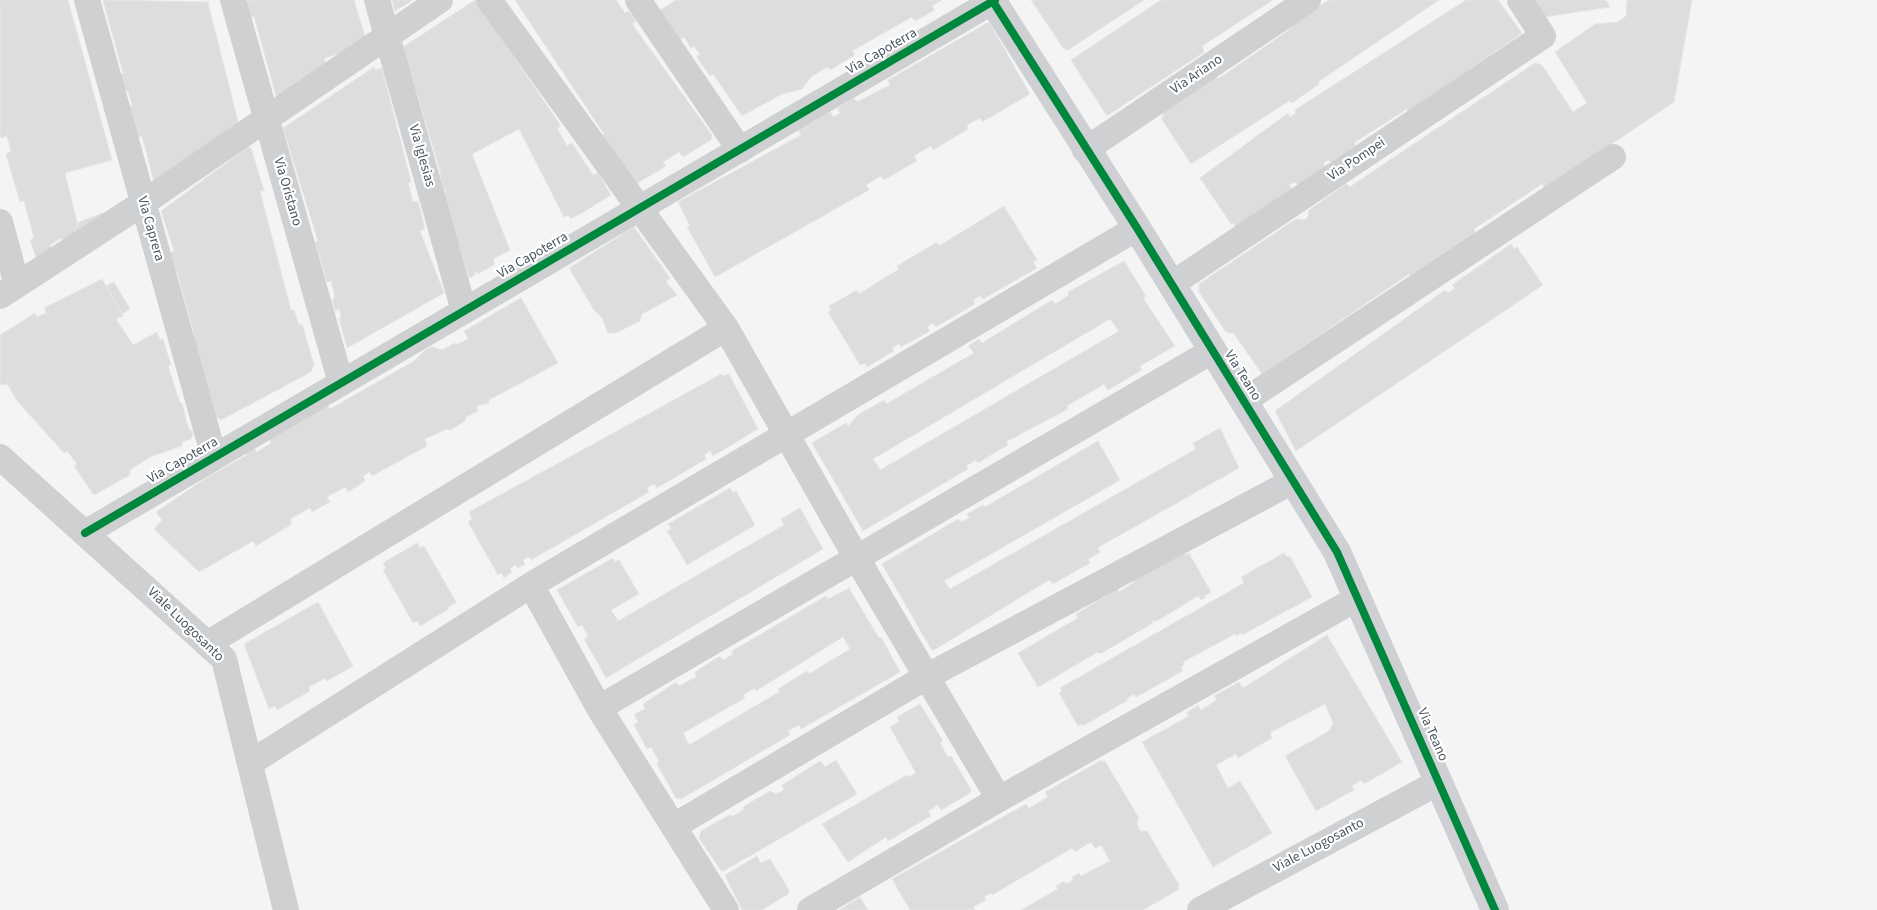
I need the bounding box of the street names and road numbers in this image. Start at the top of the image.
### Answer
street label: Via Capoterra [844,25,920,79]
street label: Via Ariano [1168,52,1226,98]
street label: Via Iglesias [404,123,438,189]
street label: Via Pompei [1325,135,1389,185]
street label: Via Oristano [269,156,305,228]
street label: Via Caprera [133,195,167,263]
street label: Via Capoterra [495,229,571,283]
street label: Via Teano [1220,348,1264,404]
street label: Via Capoterra [145,434,221,488]
street label: Viale Luogosanto [143,584,227,666]
street label: Via Teano [1413,706,1451,764]
street label: Viale Luogosanto [1271,815,1367,877]

